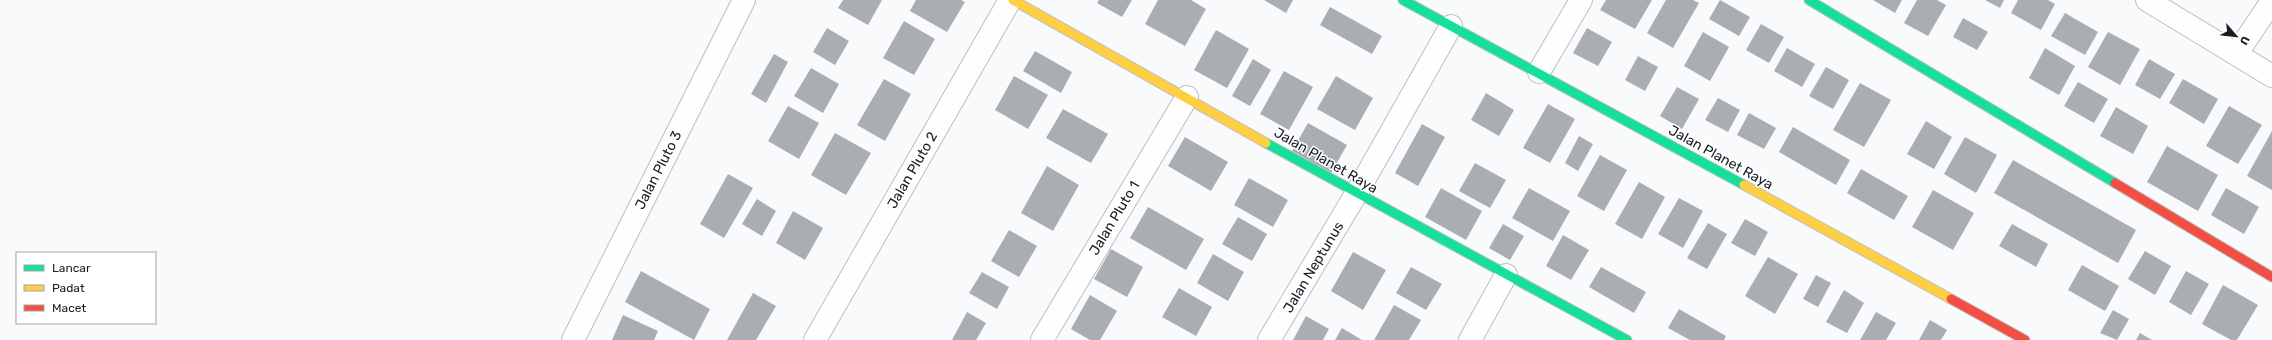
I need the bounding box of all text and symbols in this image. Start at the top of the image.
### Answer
north arrow [2216,16,2256,56]
text: U [2237,34,2252,47]
street label: Jalan Planet Raya [1666,122,1776,193]
street label: Jalan Planet Raya [1271,124,1381,197]
street label: Jalan Pluto 3 [631,128,685,212]
street label: Jalan Pluto 2 [884,129,941,212]
street label: Jalan Pluto 1 [1086,178,1143,258]
street label: Jalan Neptunus [1280,219,1347,316]
legend [16,252,156,324]
text: Lancar [52,261,91,275]
text: Padat [52,281,85,295]
text: Macet [52,301,86,315]

